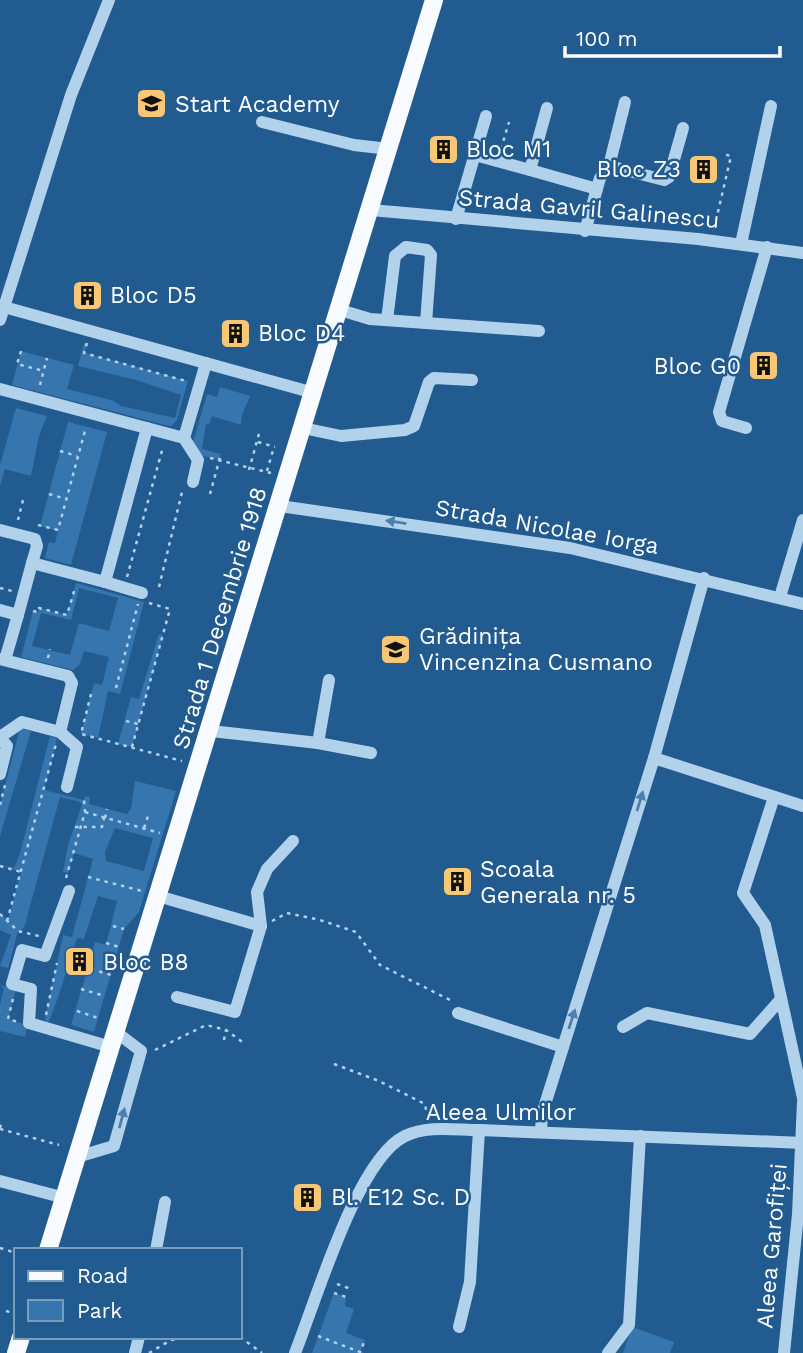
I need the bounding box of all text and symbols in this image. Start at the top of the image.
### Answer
scale bar [565,14,780,58]
text: 100 m [576,26,638,51]
school or university icon: Start Academy [135,87,169,121]
place label: Start Academy [175,91,340,118]
building icon: Bloc M1 [426,132,460,166]
place label: Bloc M1 [466,136,551,163]
building icon: Bloc Z3 [687,152,721,186]
place label: Bloc Z3 [597,156,681,183]
street label: Strada Gavril Galinescu [458,184,720,234]
building icon: Bloc D5 [70,278,104,312]
place label: Bloc D5 [110,282,197,309]
building icon: Bloc D4 [218,316,252,350]
place label: Bloc D4 [258,320,345,347]
building icon: Bloc G0 [747,349,781,383]
place label: Bloc G0 [653,353,741,380]
street label: Strada 1 Decembrie 1918 [167,484,273,752]
street label: Strada Nicolae Iorga [433,494,661,560]
one-way arrow [385,516,407,527]
place label: Grădinița Vincenzina Cusmano [419,623,653,676]
school or university icon: Grădinița Vincenzina Cusmano [379,632,413,666]
one-way arrow [635,791,646,812]
place label: Scoala Generala nr. 5 [480,856,636,909]
building icon: Scoala Generala nr. 5 [440,865,474,899]
building icon: Bloc B8 [63,945,97,979]
place label: Bloc B8 [103,949,189,976]
one-way arrow [568,1008,578,1029]
street label: Aleea Ulmilor [426,1099,576,1126]
one-way arrow [118,1107,128,1128]
street label: Aleea Garofiței [751,1162,793,1330]
building icon: Bl. E12 Sc. D [291,1180,325,1214]
place label: Bl. E12 Sc. D [331,1184,470,1211]
legend [14,1248,242,1339]
text: Road [77,1263,128,1288]
text: Park [77,1298,122,1323]

